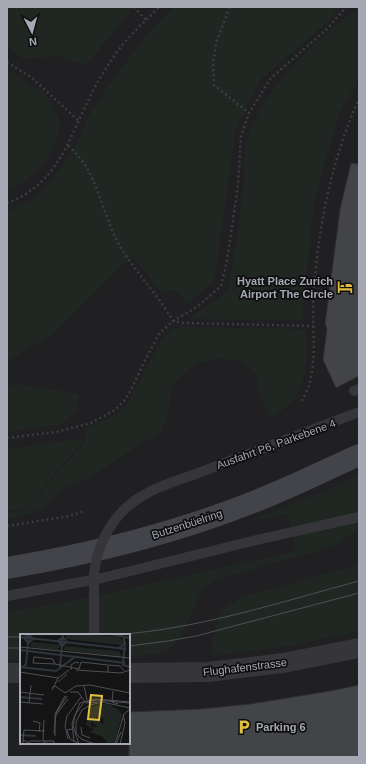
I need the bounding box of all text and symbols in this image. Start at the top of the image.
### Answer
north arrow [12,12,52,52]
text: N [28,36,38,48]
place label: Hyatt Place Zurich Airport The Circle [237,275,333,300]
hotel icon: Hyatt Place Zurich Airport The Circle [336,278,354,296]
street label: Ausfahrt P6, Parkebene 4 [215,417,337,471]
street label: Butzenbüelring [150,507,224,541]
inset map [20,634,130,744]
street label: Flughafenstrasse [202,656,288,678]
parking icon: Parking 6 [235,718,253,736]
place label: Parking 6 [256,721,306,733]

